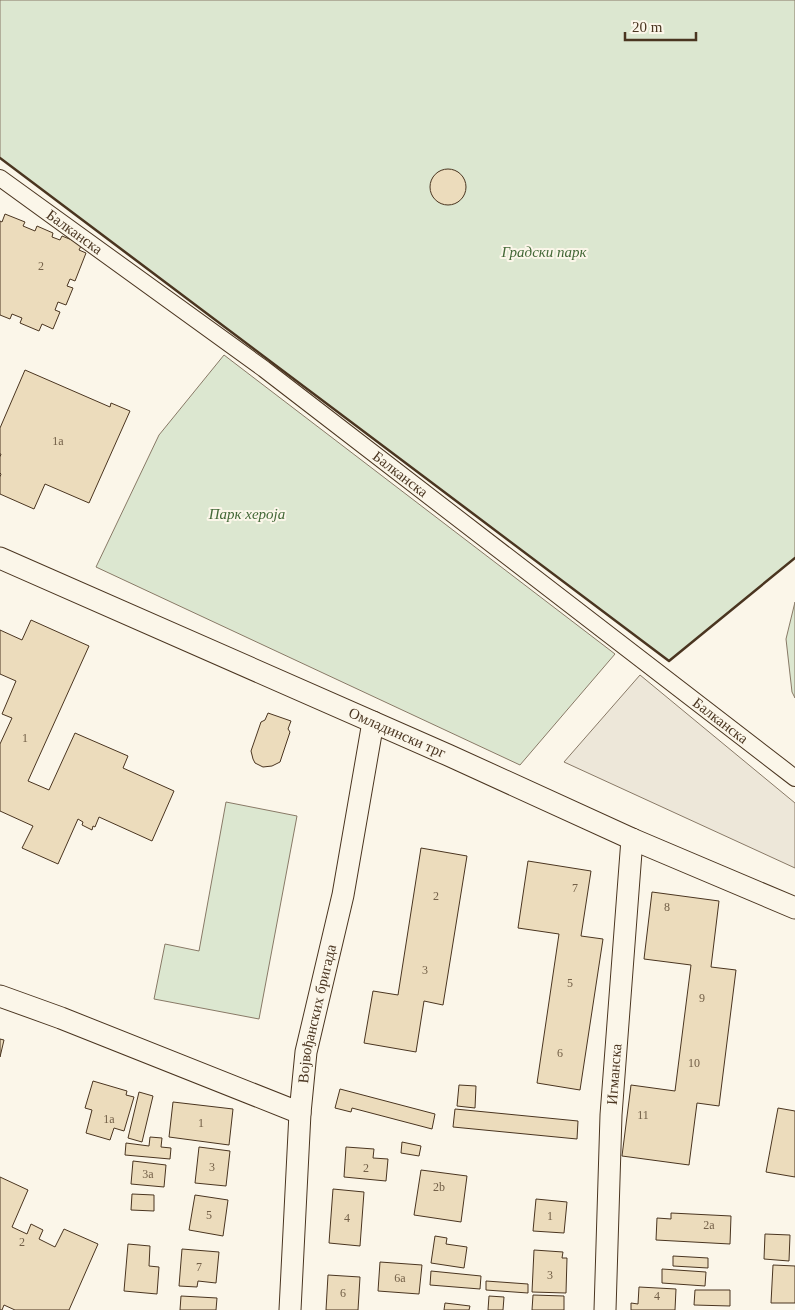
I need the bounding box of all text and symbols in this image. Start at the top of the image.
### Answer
scale bar [625,10,696,42]
text: 20 m [632,19,663,35]
street label: Балканска [43,206,106,258]
park label: Градски парк [500,244,588,260]
house number: 2 [38,259,44,273]
house number: 1a [52,434,64,448]
street label: Балканска [370,448,431,500]
park label: Парк хероја [208,506,285,522]
street label: Балканска [690,694,751,747]
street label: Омладински трг [346,704,448,761]
house number: 1 [22,731,28,745]
house number: 7 [572,881,578,895]
house number: 2 [433,889,439,903]
house number: 8 [664,900,670,914]
street label: Војвођанских бригада [295,942,339,1084]
house number: 3 [422,963,428,977]
house number: 5 [567,976,573,990]
house number: 9 [699,991,705,1005]
street label: Игманска [604,1043,624,1105]
house number: 6 [557,1046,563,1060]
house number: 10 [688,1056,700,1070]
house number: 11 [637,1108,649,1122]
house number: 1a [103,1112,115,1126]
house number: 1 [198,1116,204,1130]
house number: 3 [209,1160,215,1174]
house number: 2 [363,1161,369,1175]
house number: 3a [142,1167,154,1181]
house number: 2b [433,1180,445,1194]
house number: 5 [206,1208,212,1222]
house number: 1 [547,1209,553,1223]
house number: 4 [344,1211,350,1225]
house number: 2a [703,1218,715,1232]
house number: 2 [19,1235,25,1249]
house number: 7 [196,1260,202,1274]
house number: 3 [547,1268,553,1282]
house number: 6a [394,1271,406,1285]
house number: 6 [340,1286,346,1300]
house number: 4 [654,1289,660,1303]

